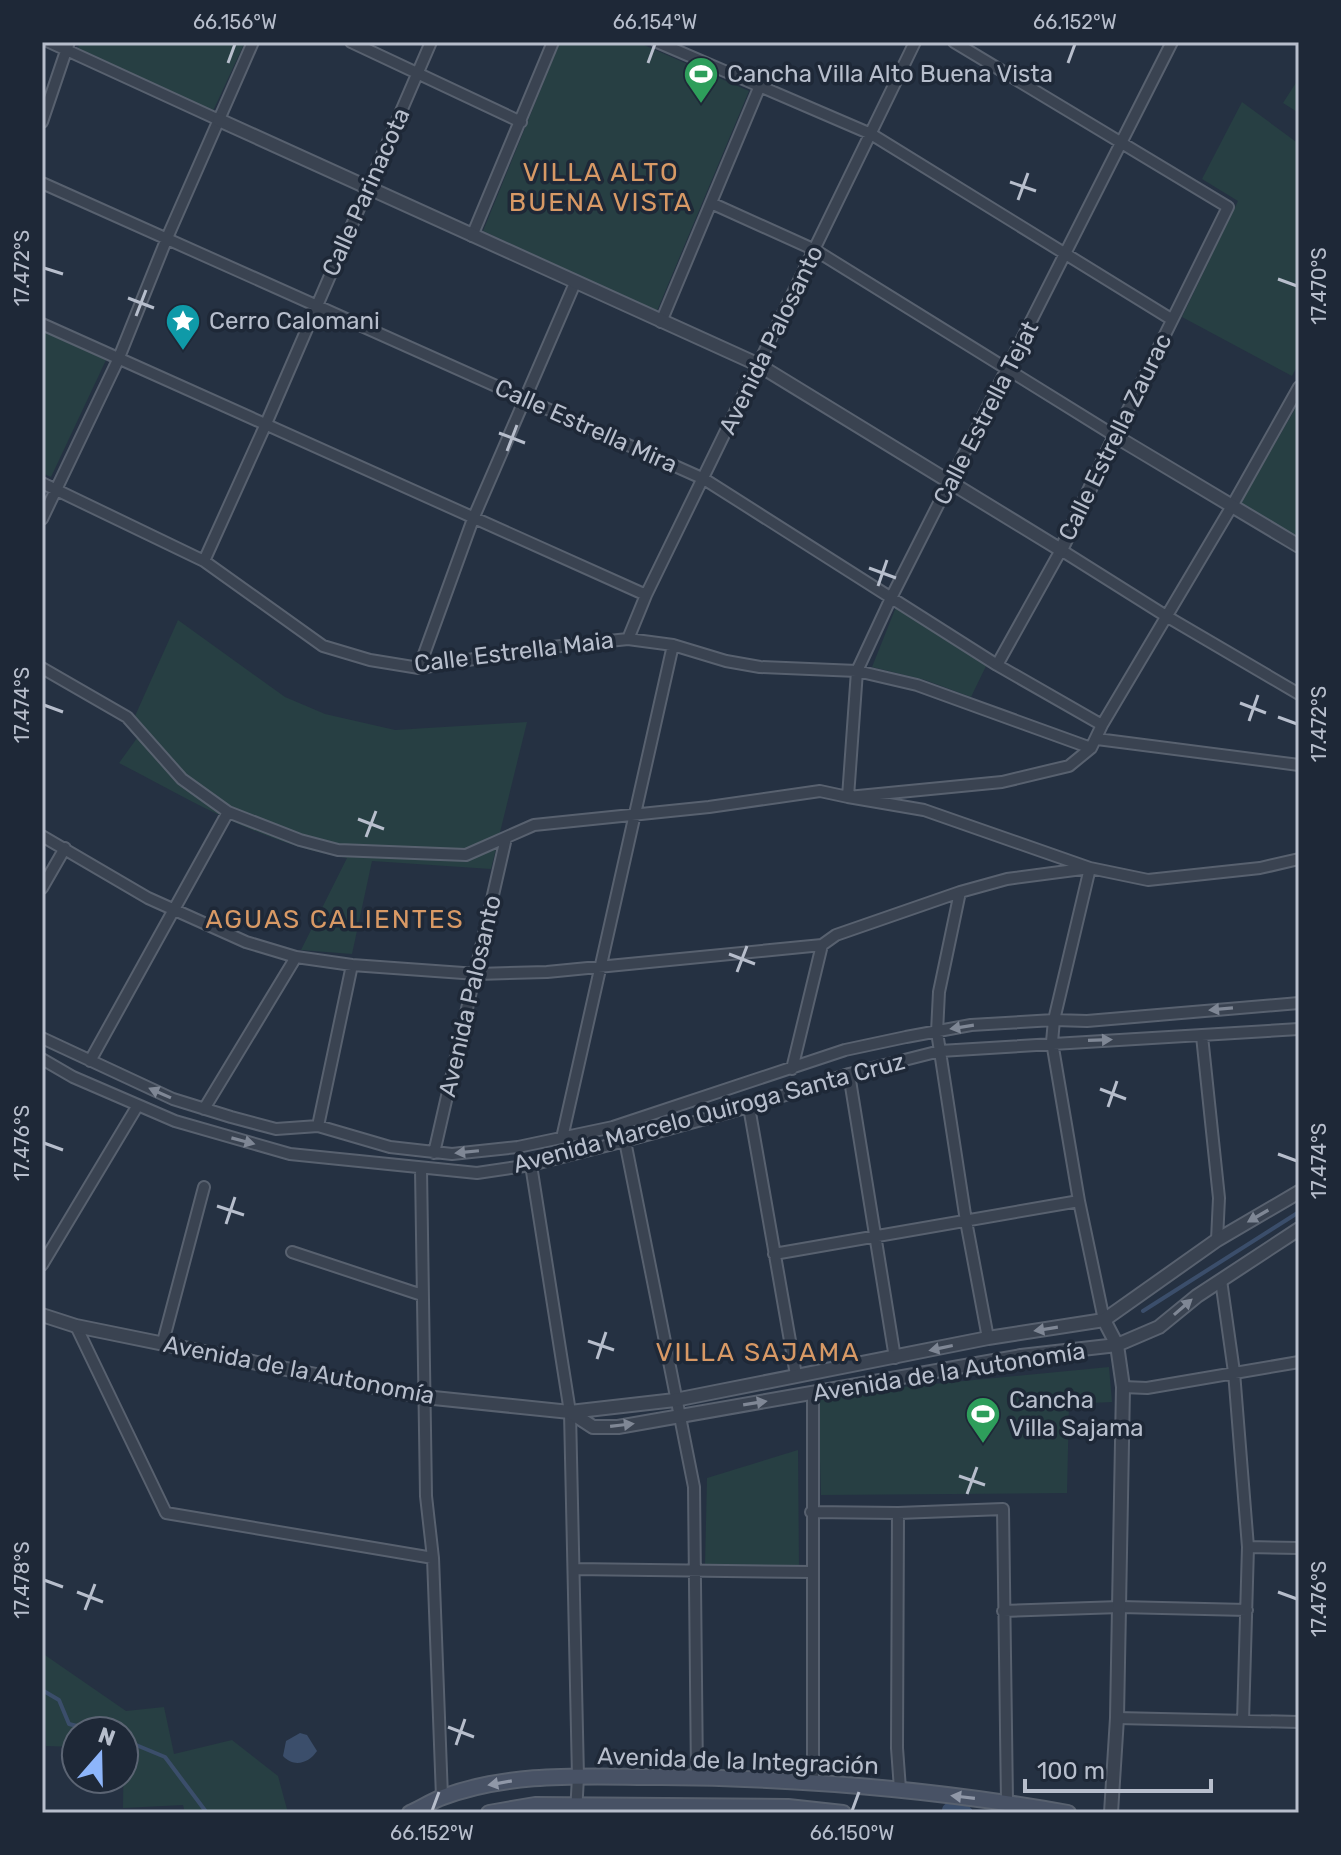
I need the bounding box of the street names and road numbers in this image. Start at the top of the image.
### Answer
street label: Calle Parinacota [316,104,416,280]
street label: Avenida Palosanto [713,241,829,439]
street label: Calle Estrella Tejat [928,316,1044,510]
street label: Calle Estrella Zaurac [1053,329,1177,545]
street label: Calle Estrella Mira [491,373,681,479]
street label: Calle Estrella Maia [413,626,615,678]
street label: Avenida Palosanto [433,892,507,1100]
street label: Avenida Marcelo Quiroga Santa Cruz [510,1047,908,1179]
street label: Avenida de la Autonomía [161,1330,437,1410]
street label: Avenida de la Autonomía [811,1337,1087,1407]
street label: Avenida de la Integración [597,1742,879,1780]

